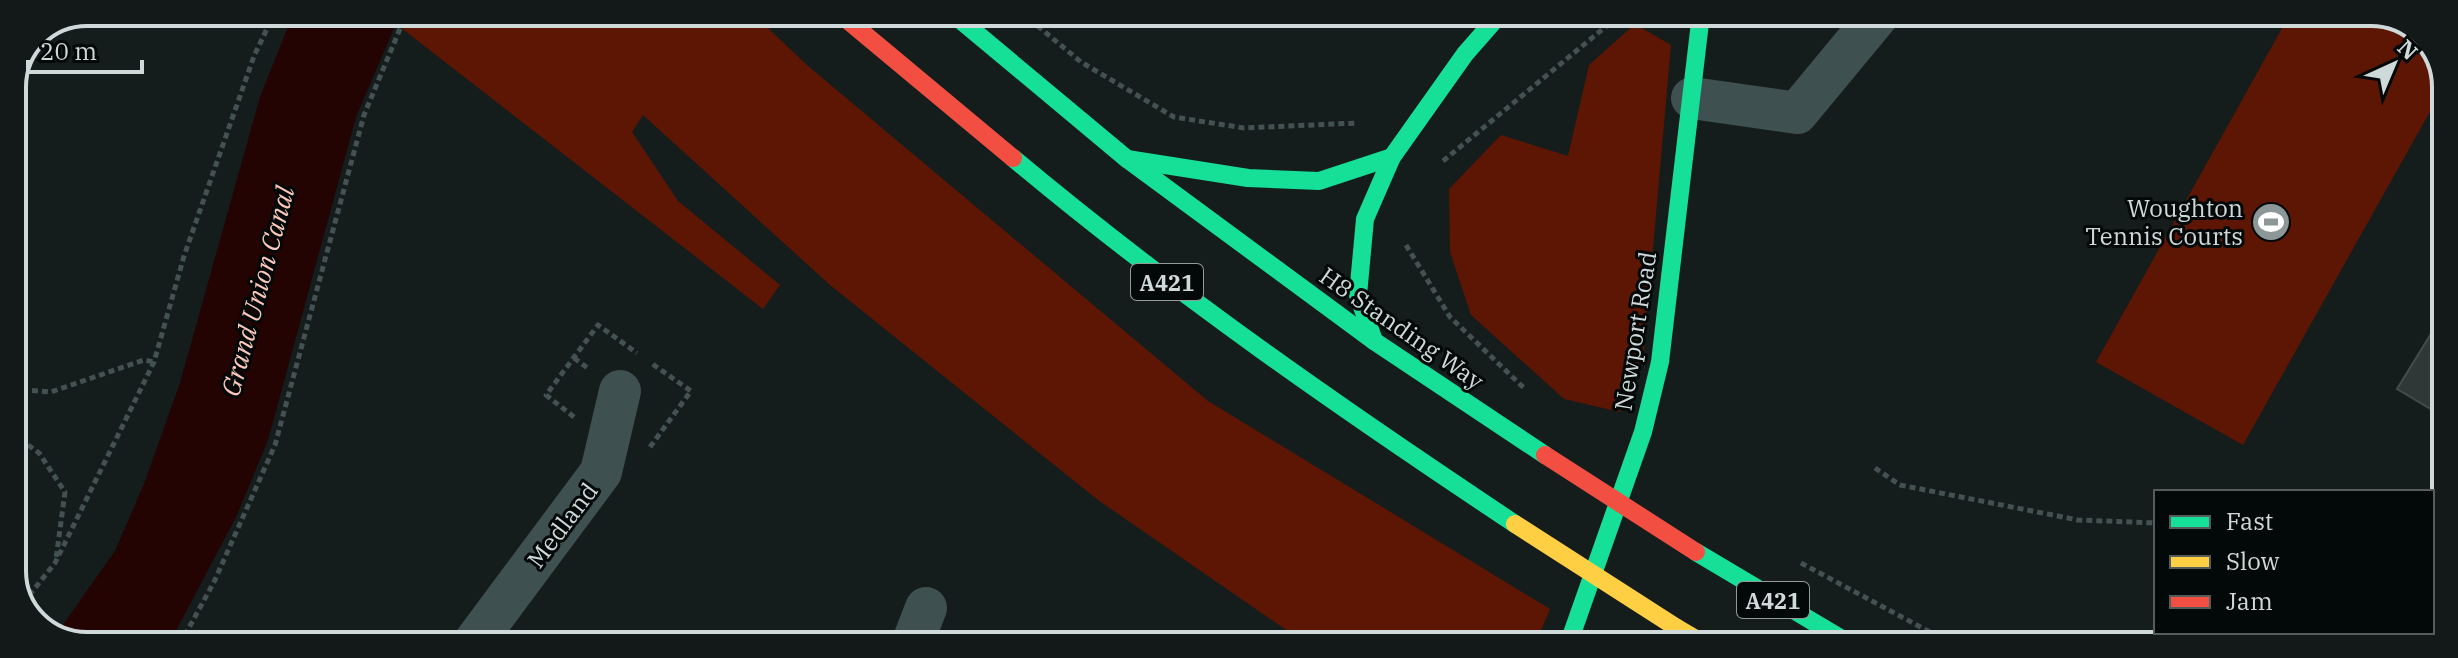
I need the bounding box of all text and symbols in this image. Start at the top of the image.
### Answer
scale bar [28,24,142,74]
north arrow [2354,24,2434,104]
text: N [2392,33,2425,66]
text: 20 m [40,35,97,67]
water label: Grand Union Canal [213,182,302,400]
place label: Woughton Tennis Courts [2085,192,2243,252]
sports icon: Woughton Tennis Courts [2250,201,2292,243]
street label: Newport Road [1607,249,1663,413]
street label: H8 Standing Way [1314,259,1491,397]
road number: A421 [1131,264,1203,300]
street label: Medland [519,476,605,574]
legend [2154,490,2434,634]
text: Fast [2226,505,2273,537]
text: Slow [2226,545,2280,577]
road number: A421 [1737,582,1809,618]
text: Jam [2226,585,2273,617]

